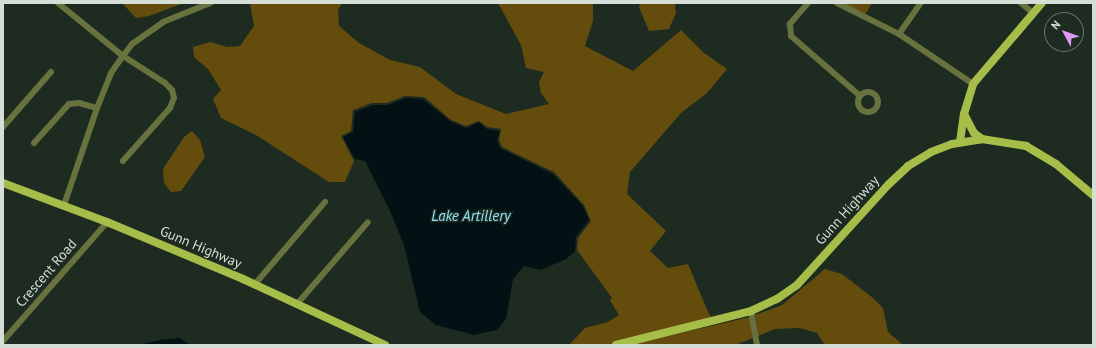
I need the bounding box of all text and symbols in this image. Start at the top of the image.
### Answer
north arrow [1044,12,1084,52]
text: N [1048,17,1063,32]
street label: Gunn Highway [812,172,882,248]
water label: Lake Artillery [431,207,511,225]
street label: Gunn Highway [158,222,244,272]
street label: Crescent Road [12,236,80,310]

